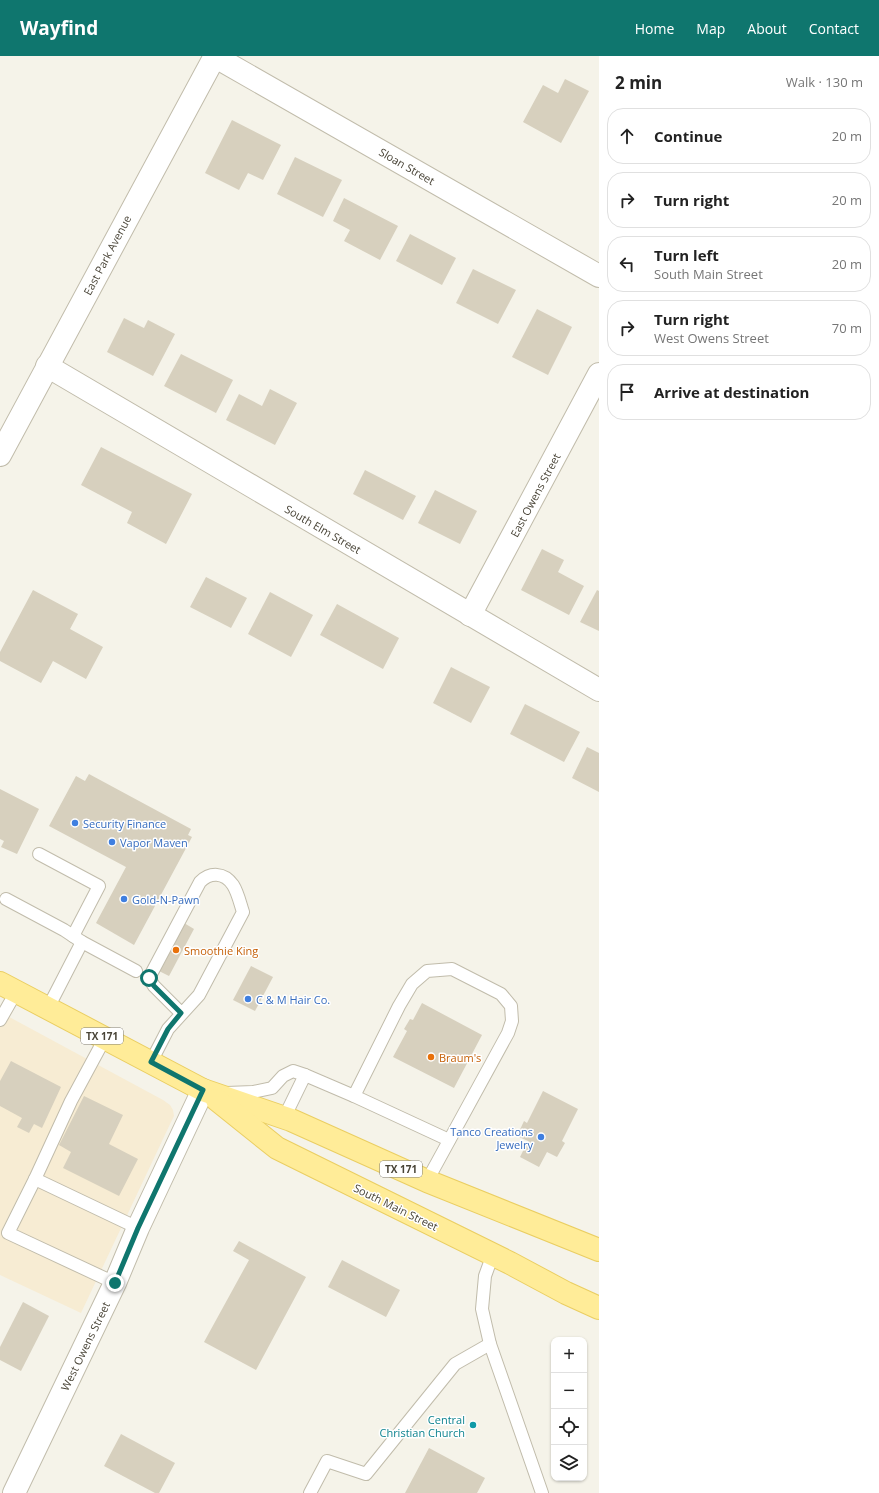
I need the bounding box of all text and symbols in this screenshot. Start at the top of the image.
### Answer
text: Wayfind [20,15,98,41]
text: Home [635,19,674,38]
text: Map [696,19,725,38]
text: About [747,19,787,38]
text: Contact [809,19,859,38]
text: 2 min [615,71,662,94]
text: Walk · 130 m [786,73,863,91]
icon: ahead [616,125,638,147]
text: Continue [654,126,722,146]
text: 20 m [832,127,862,145]
street label: Sloan Street [376,144,438,188]
icon: right [616,189,638,211]
text: Turn right [654,190,729,210]
text: 20 m [832,191,862,209]
street label: East Park Avenue [80,212,134,298]
text: Turn left [654,245,719,265]
icon: left [616,253,638,275]
text: 20 m [832,255,862,273]
text: South Main Street [654,265,763,283]
text: Turn right [654,309,729,329]
icon: right [616,317,638,339]
text: 70 m [832,319,862,337]
text: West Owens Street [654,329,769,347]
icon: arrive [616,381,638,403]
text: Arrive at destination [654,382,809,402]
street label: East Owens Street [507,450,564,540]
street label: South Elm Street [282,501,364,557]
place label: Security Finance [83,816,166,831]
marker: Security Finance [70,818,80,828]
place label: Vapor Maven [120,835,188,850]
marker: Vapor Maven [107,837,117,847]
place label: Gold-N-Pawn [132,892,199,907]
marker: Gold-N-Pawn [119,894,129,904]
place label: Smoothie King [184,943,258,958]
marker: Smoothie King [171,945,181,955]
route start [140,969,158,987]
place label: C & M Hair Co. [256,992,330,1007]
marker: C & M Hair Co. [243,994,253,1004]
road number: TX 171 [81,1028,123,1044]
place label: Braum's [439,1050,481,1065]
marker: Braum's [426,1052,436,1062]
place label: Tanco Creations Jewelry [450,1124,533,1152]
marker: Tanco Creations Jewelry [536,1132,546,1142]
road number: TX 171 [380,1161,422,1177]
street label: South Main Street [351,1180,441,1234]
route end [106,1274,124,1292]
street label: West Owens Street [57,1299,113,1393]
map controls [551,1337,587,1481]
button: + [551,1337,587,1373]
button: − [551,1373,587,1409]
button: locate [551,1409,587,1445]
place label: Central Christian Church [379,1412,465,1440]
marker: Central Christian Church [468,1420,478,1430]
button: layers [551,1445,587,1481]

